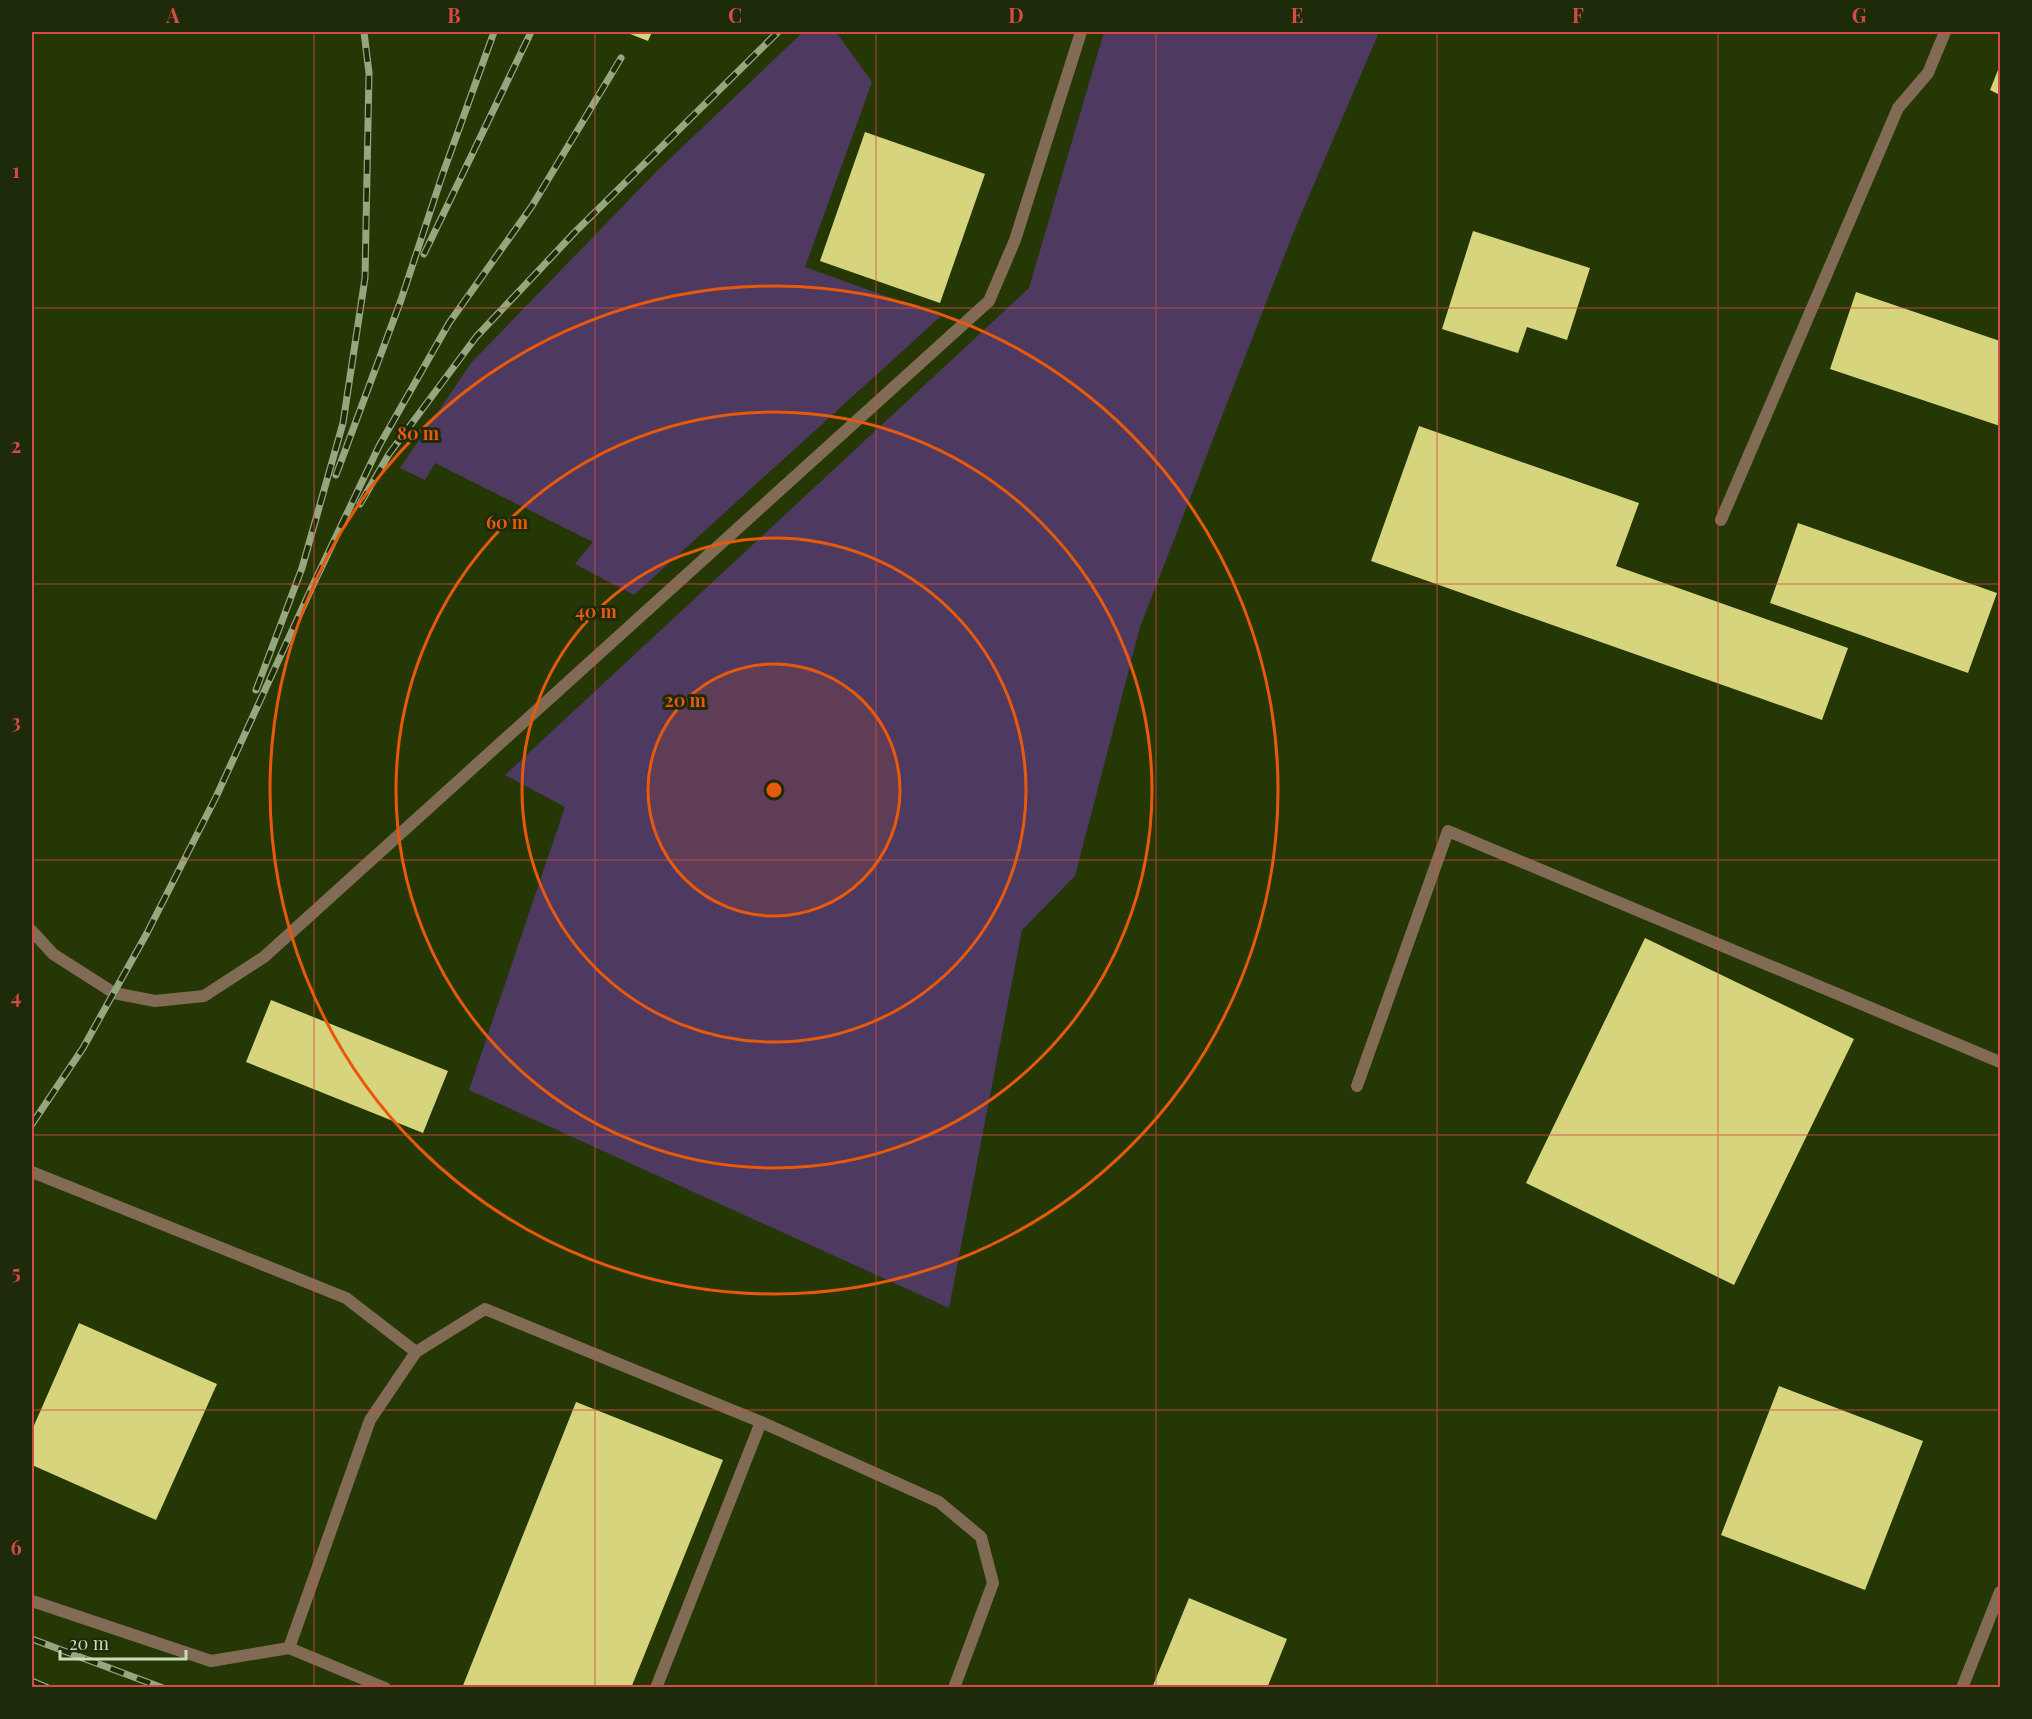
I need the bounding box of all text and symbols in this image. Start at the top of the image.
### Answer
text: A [165,1,180,28]
text: B [447,1,461,28]
text: C [728,1,742,28]
text: D [1008,1,1024,28]
text: E [1291,1,1303,28]
text: F [1572,1,1584,28]
text: G [1852,1,1867,28]
text: 1 [12,156,20,183]
text: 80 m [397,421,440,445]
text: 2 [11,431,21,458]
text: 60 m [486,510,529,534]
text: 40 m [575,599,618,623]
text: 20 m [664,688,706,712]
text: 3 [11,707,21,734]
centre of rings [764,780,784,800]
text: 4 [11,982,21,1009]
text: 5 [11,1258,21,1285]
text: 6 [10,1533,22,1560]
scale bar [60,1623,186,1661]
text: 20 m [69,1631,109,1655]

